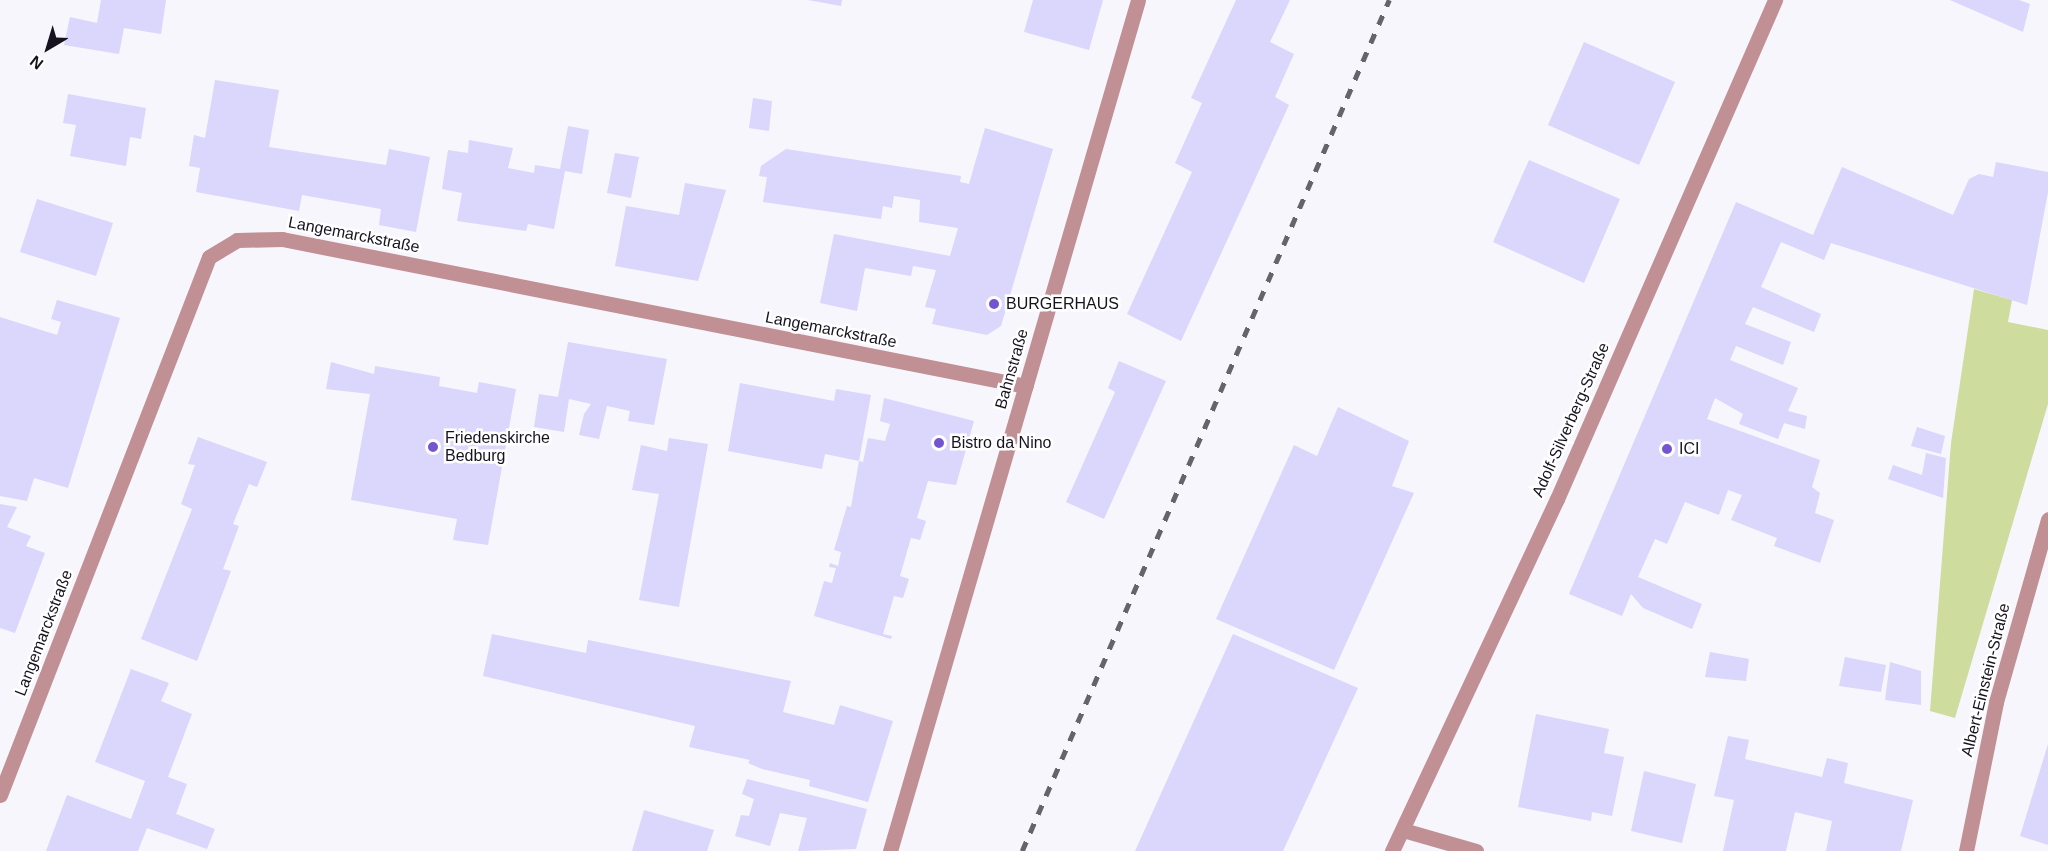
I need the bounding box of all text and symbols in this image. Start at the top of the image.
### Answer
north arrow [18,18,78,78]
text: N [27,52,46,73]
street label: Langemarckstraße [287,213,421,257]
place label: BURGERHAUS [1006,294,1119,314]
marker: BURGERHAUS [987,297,1001,311]
street label: Langemarckstraße [764,308,898,352]
street label: Bahnstraße [991,327,1033,411]
street label: Adolf-Silverberg-Straße [1528,340,1614,500]
place label: Friedenskirche Bedburg [445,428,550,466]
place label: Bistro da Nino [951,433,1051,453]
marker: Bistro da Nino [932,436,946,450]
place label: ICI [1679,439,1699,459]
marker: Friedenskirche Bedburg [426,440,440,454]
marker: ICI [1660,442,1674,456]
street label: Langemarckstraße [11,567,77,699]
street label: Albert-Einstein-Straße [1958,601,2014,759]

